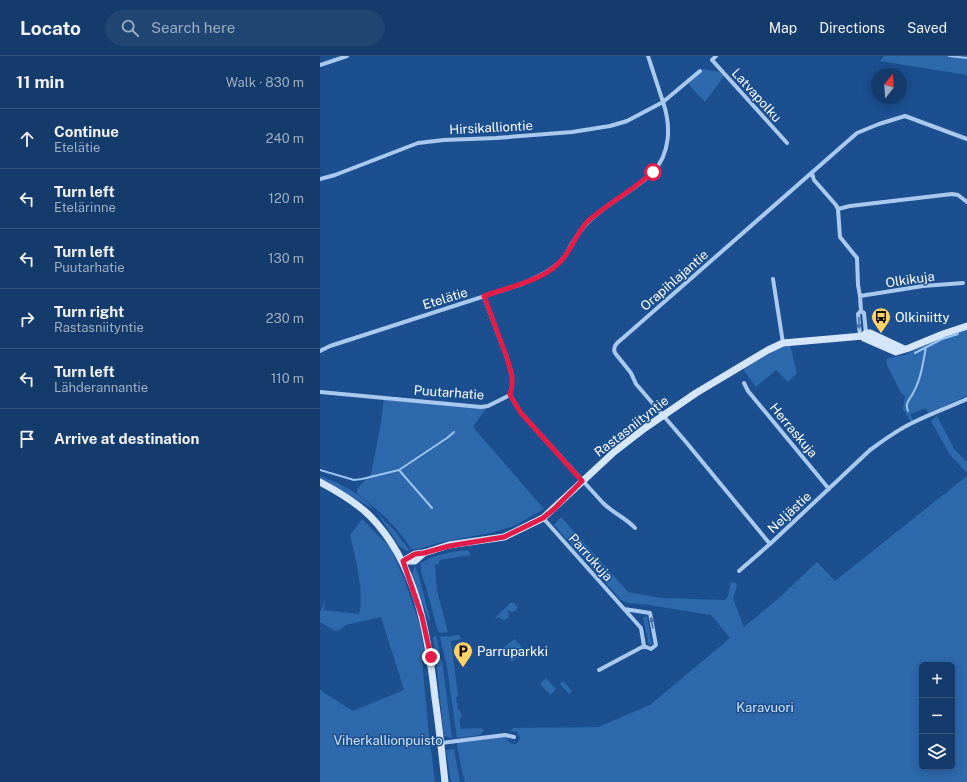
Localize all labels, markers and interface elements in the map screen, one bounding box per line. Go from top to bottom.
search box [105,10,385,46]
text: Locato [20,17,81,39]
icon: search [119,17,141,39]
text: Search here [151,19,235,36]
text: Map [769,20,797,36]
text: Directions [819,20,885,36]
text: Saved [907,20,947,36]
street label: Latvapolku [729,66,784,125]
north arrow [871,68,907,104]
text: 11 min [16,72,64,92]
text: Walk · 830 m [226,75,304,90]
street label: Hirsikalliontie [449,118,533,137]
text: Continue [54,123,119,140]
icon: ahead [16,128,38,150]
text: 240 m [266,131,304,146]
text: Etelätie [54,140,100,155]
route start [644,163,662,181]
text: Turn left [54,183,115,200]
icon: left [16,188,38,210]
text: 120 m [269,191,304,206]
text: Etelärinne [54,200,116,215]
text: Turn left [54,243,115,260]
street label: Orapihlajantie [637,247,711,314]
icon: left [16,248,38,270]
text: 130 m [268,251,304,266]
text: Puutarhatie [54,260,125,275]
street label: Olkikuja [885,269,935,290]
street label: Etelätie [421,285,470,312]
text: Turn right [54,303,124,320]
bus stop icon: Olkiniitty [870,306,892,334]
icon: right [16,308,38,330]
place label: Olkiniitty [895,310,949,325]
text: 230 m [266,311,304,326]
one-way arrow [856,317,862,330]
text: Rastasniityntie [54,320,144,335]
text: Turn left [54,363,115,380]
icon: left [16,368,38,390]
text: 110 m [271,371,304,386]
text: Lähderannantie [54,380,148,395]
street label: Puutarhatie [413,383,485,402]
street label: Rastasniityntie [591,393,671,460]
street label: Herraskuja [767,400,821,460]
icon: arrive [16,428,38,450]
text: Arrive at destination [54,430,199,447]
street label: Neljästie [765,489,814,536]
street label: Parrukuja [566,531,616,584]
one-way arrow [649,617,655,629]
parking icon: Parruparkki [452,640,474,668]
place label: Parruparkki [477,644,548,659]
route end [422,648,440,666]
map controls [919,662,955,770]
button: + [919,662,955,698]
button: − [919,698,955,734]
park label: Karavuori [736,700,794,715]
park label: Viherkallionpuisto [333,733,443,748]
button: layers [919,734,955,770]

